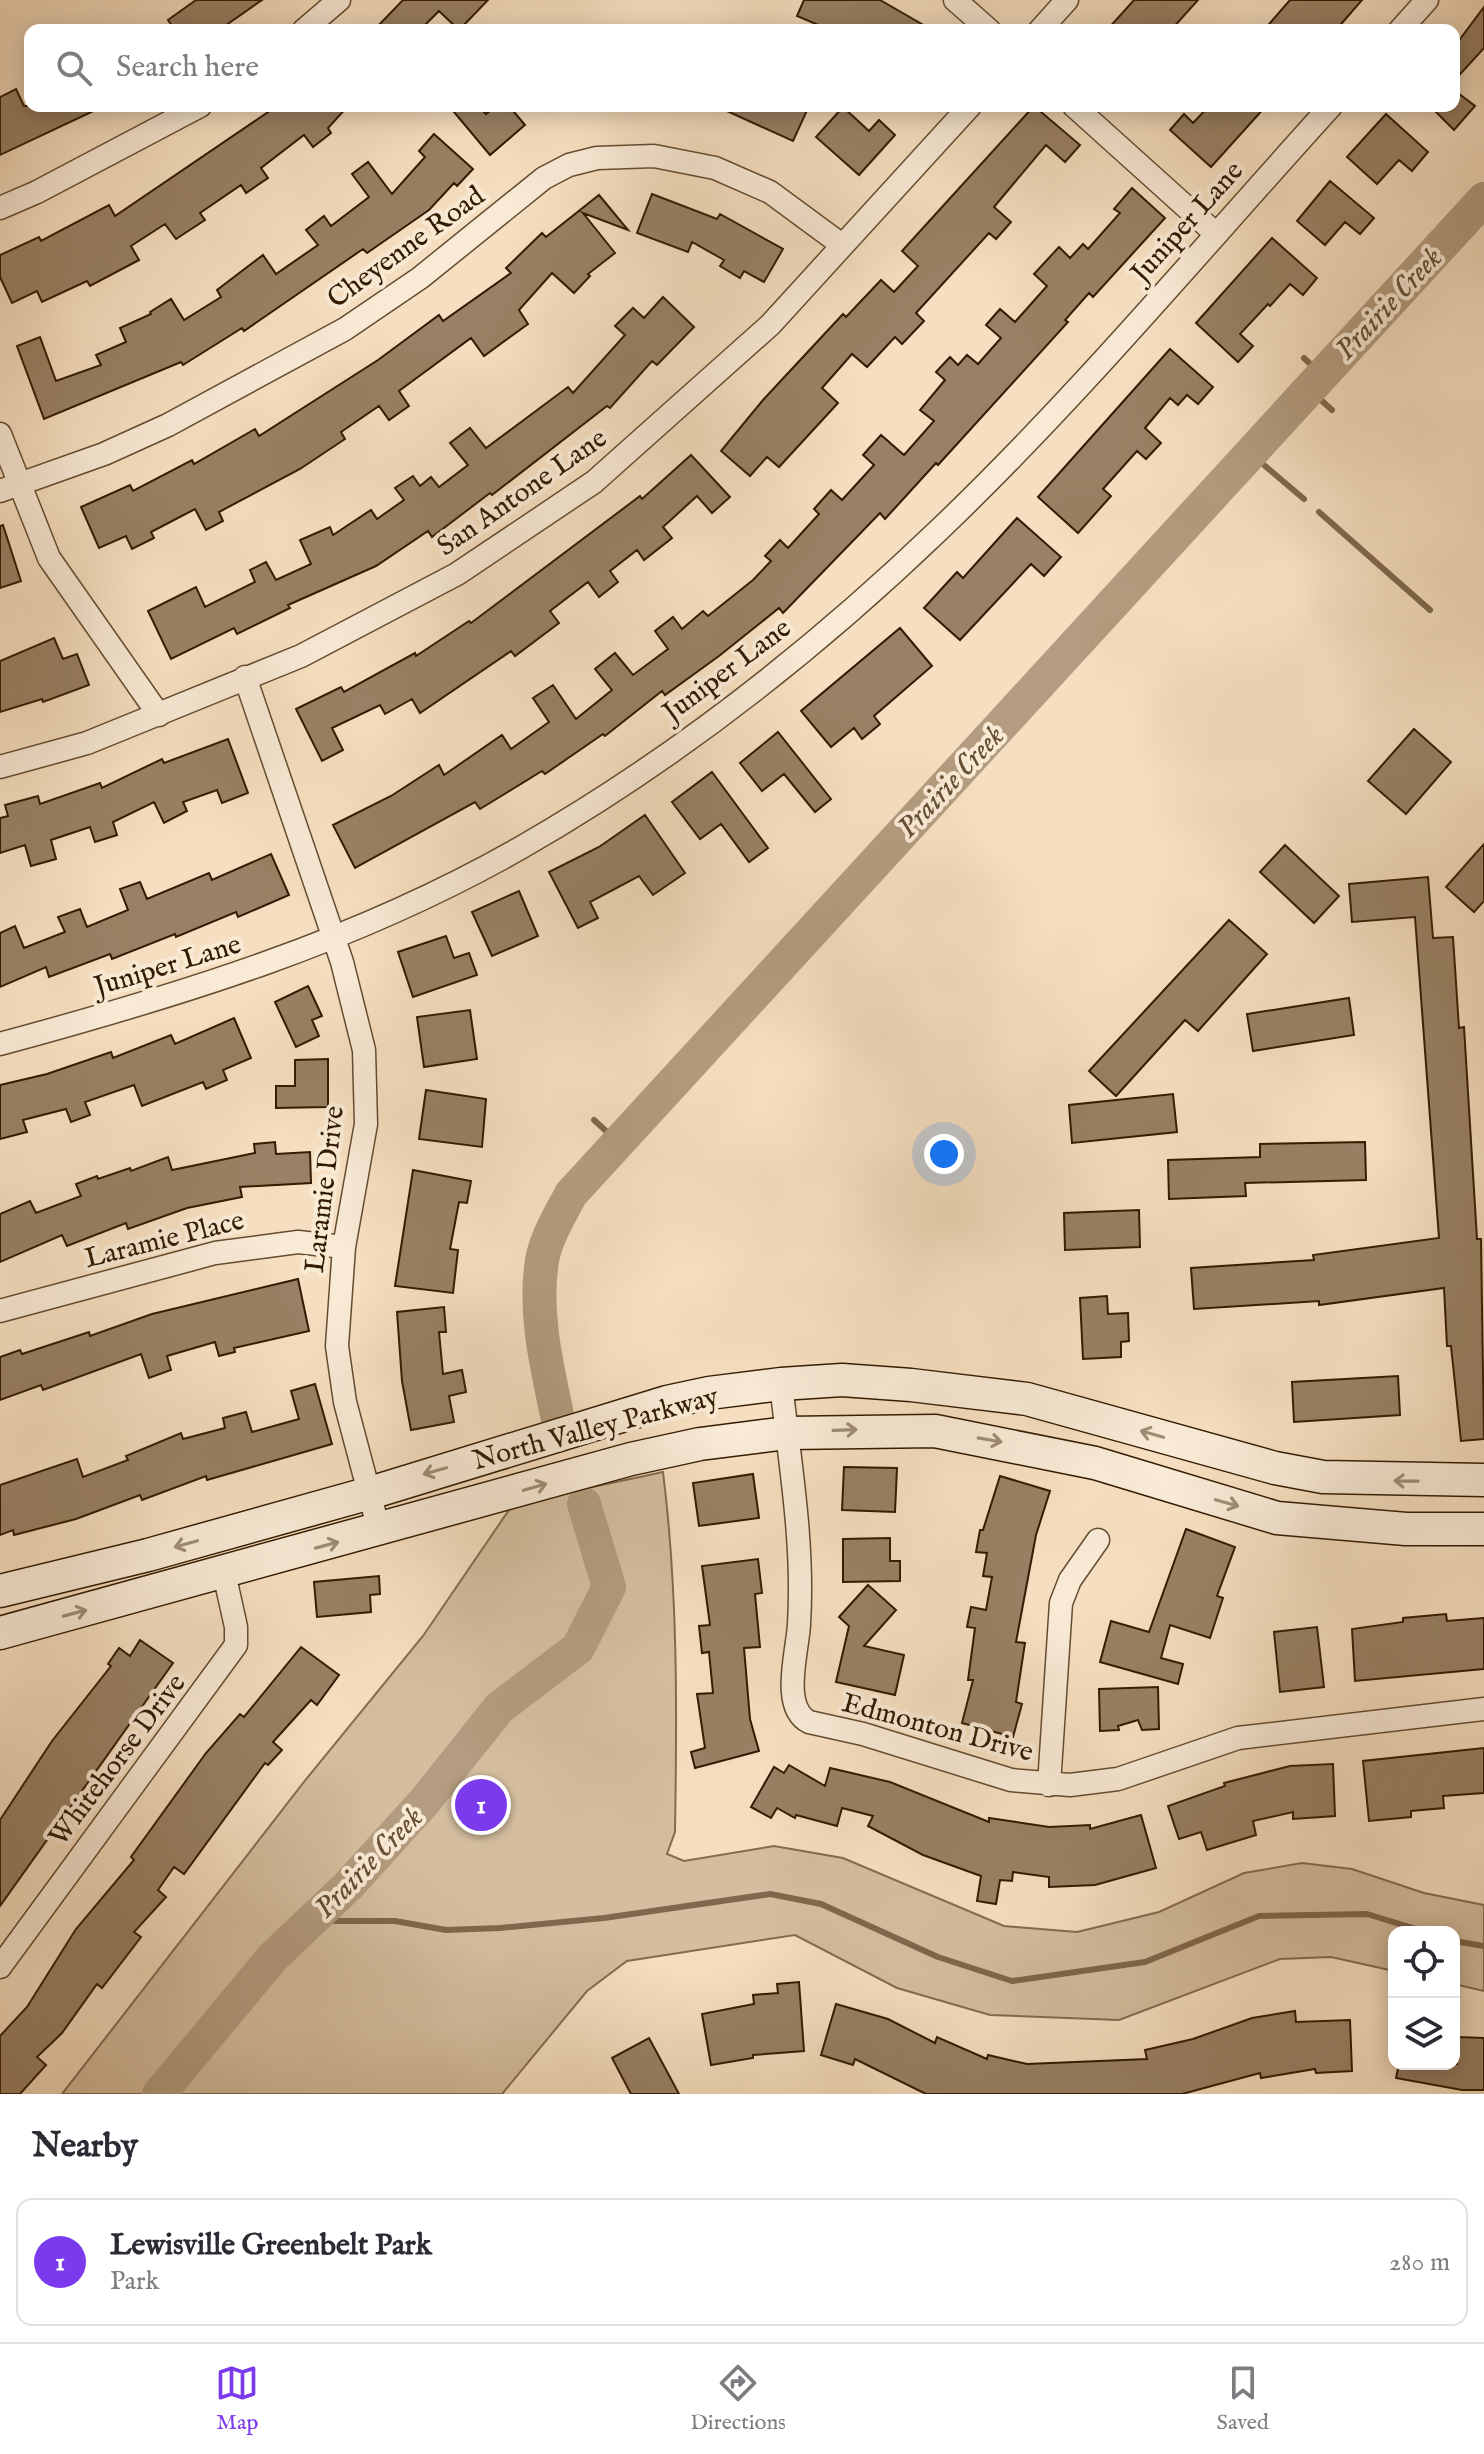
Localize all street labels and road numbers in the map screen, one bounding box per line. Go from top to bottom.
street label: Juniper Lane [1122,154,1252,293]
street label: Cheyenne Road [321,179,492,317]
street label: San Antone Lane [431,421,614,565]
street label: Juniper Lane [654,611,799,732]
street label: Juniper Lane [87,927,246,1006]
street label: Laramie Drive [298,1104,353,1275]
street label: Laramie Place [81,1204,248,1277]
street label: North Valley Parkway [469,1380,723,1479]
street label: Whitehorse Drive [42,1667,194,1854]
street label: Edmonton Drive [838,1686,1037,1771]

